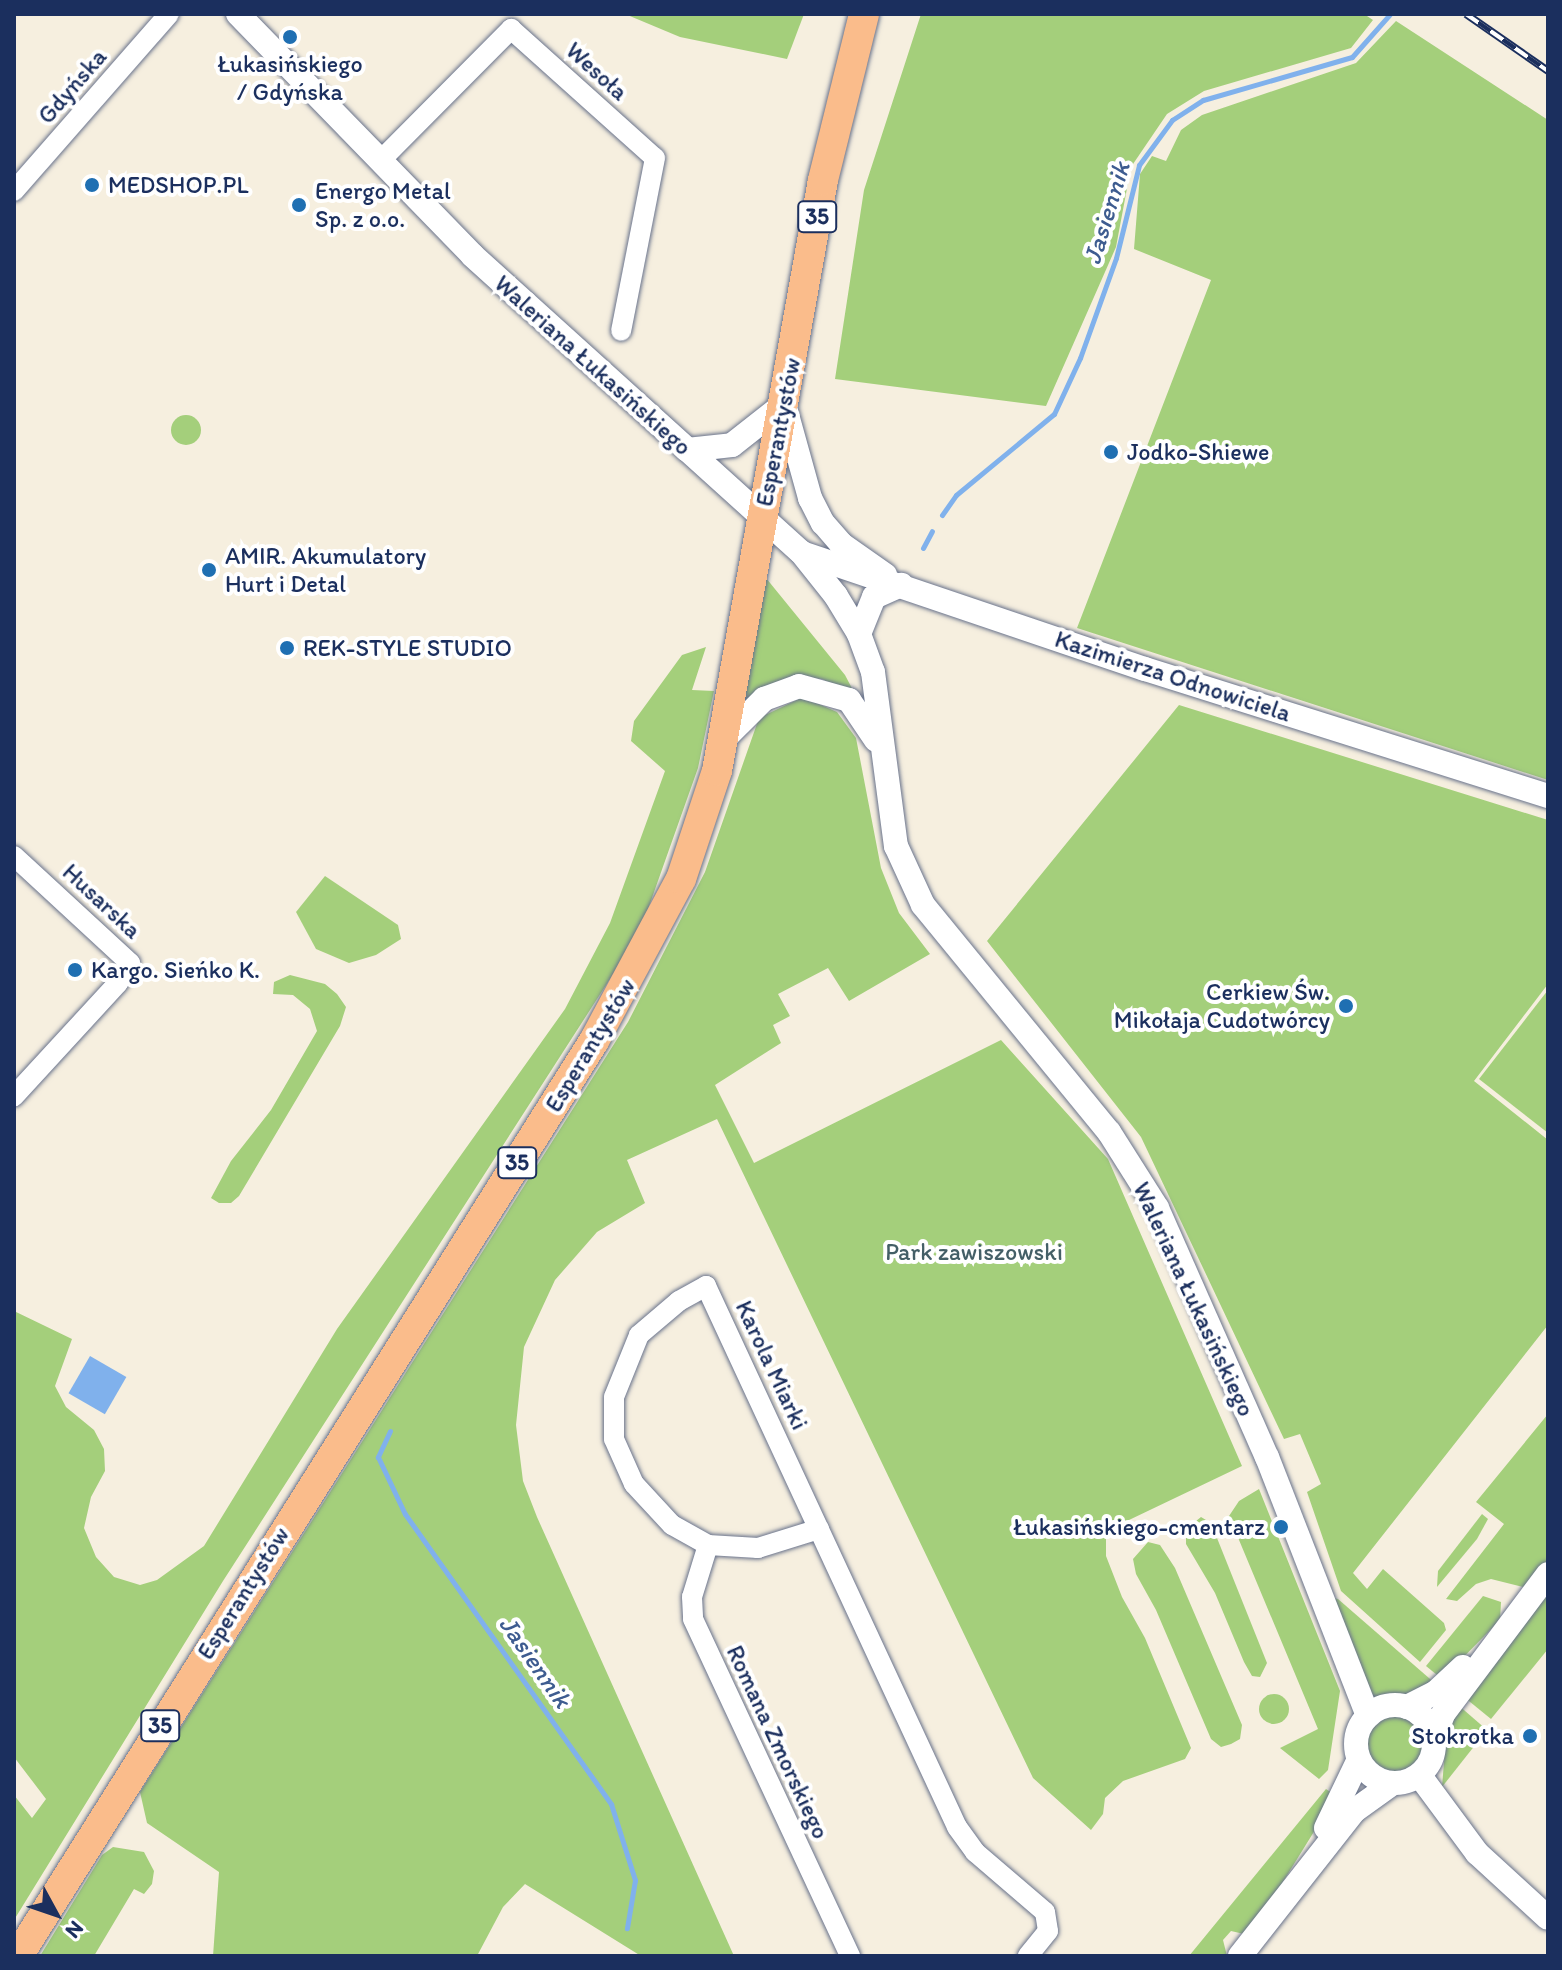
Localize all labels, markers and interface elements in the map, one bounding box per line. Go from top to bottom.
marker: Łukasińskiego / Gdyńska [281,28,299,46]
street label: Wesoła [560,36,634,106]
street label: Gdyńska [31,42,113,130]
place label: Łukasińskiego / Gdyńska [217,50,363,106]
water label: Jasiennik [1077,158,1137,268]
place label: MEDSHOP.PL [108,171,248,199]
marker: MEDSHOP.PL [83,176,101,194]
place label: Energo Metal Sp. z o.o. [315,177,450,233]
marker: Energo Metal Sp. z o.o. [290,196,308,214]
road number: 35 [797,199,837,235]
street label: Waleriana Łukasińskiego [489,269,697,461]
street label: Esperantystów [749,355,807,509]
place label: Jodko-Shiewe [1127,438,1269,466]
marker: Jodko-Shiewe [1102,443,1120,461]
place label: AMIR. Akumulatory Hurt i Detal [225,542,426,598]
marker: AMIR. Akumulatory Hurt i Detal [200,561,218,579]
street label: Kazimierza Odnowiciela [1052,624,1294,728]
place label: REK-STYLE STUDIO [303,634,509,662]
marker: REK-STYLE STUDIO [278,639,296,657]
street label: Husarska [57,857,147,945]
place label: Kargo. Sieńko K. [91,956,260,984]
marker: Kargo. Sieńko K. [66,961,84,979]
street label: Esperantystów [539,973,641,1117]
place label: Cerkiew Św. Mikołaja Cudotwórcy [1114,978,1330,1034]
marker: Cerkiew Św. Mikołaja Cudotwórcy [1337,997,1355,1015]
road number: 35 [497,1145,537,1181]
street label: Waleriana Łukasińskiego [1127,1178,1261,1420]
park label: Park zawiszowski [885,1238,1063,1266]
street label: Karola Miarki [730,1296,814,1434]
place label: Łukasińskiego-cmentarz [1013,1513,1265,1541]
marker: Łukasińskiego-cmentarz [1272,1518,1290,1536]
street label: Esperantystów [191,1521,295,1665]
water label: Jasiennik [492,1610,578,1714]
street label: Romana Zmorskiego [721,1641,835,1843]
road number: 35 [140,1708,180,1744]
place label: Stokrotka [1412,1722,1514,1750]
marker: Stokrotka [1521,1727,1539,1745]
north arrow [16,1874,96,1954]
text: N [60,1915,90,1944]

